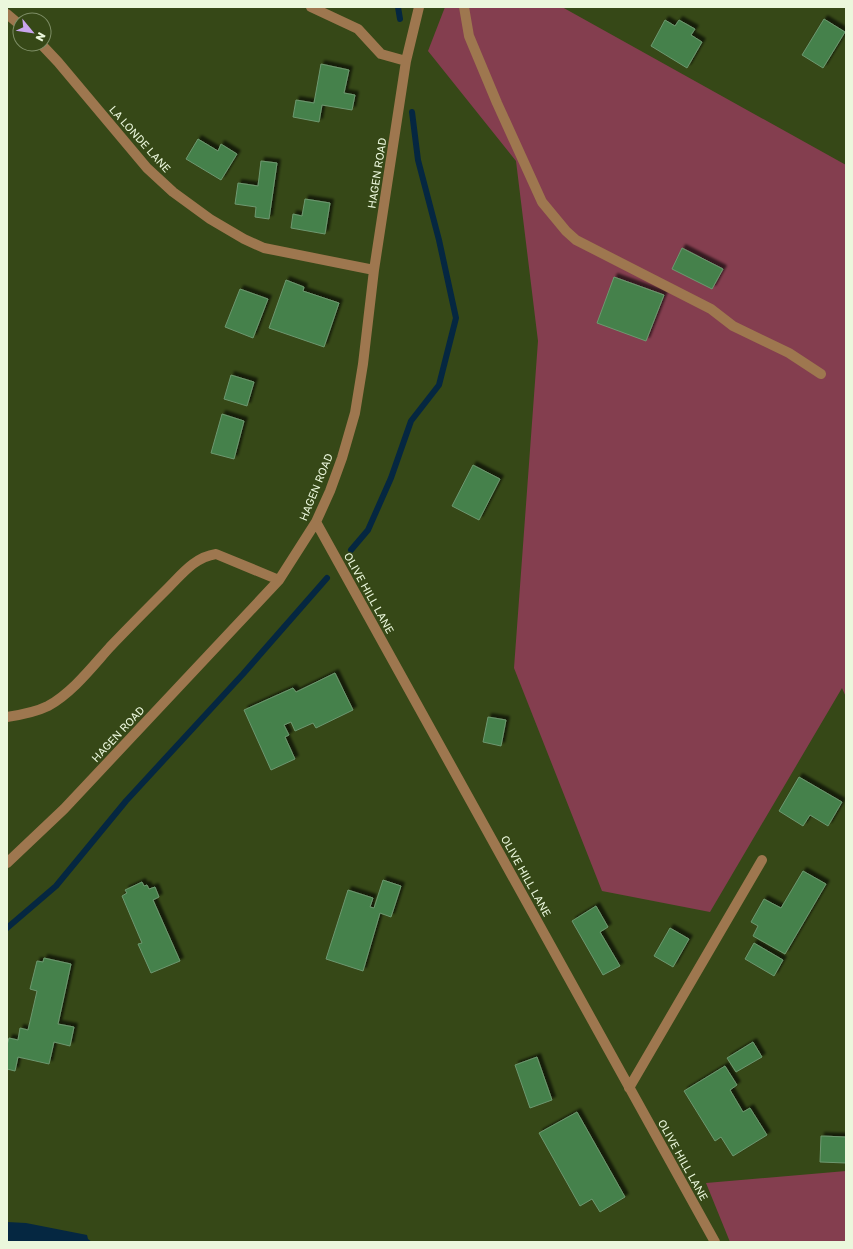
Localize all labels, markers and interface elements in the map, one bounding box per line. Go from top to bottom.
north arrow [12,12,52,52]
text: N [33,30,49,44]
street label: LA LONDE LANE [107,103,174,175]
street label: HAGEN ROAD [364,136,389,209]
street label: HAGEN ROAD [296,451,335,522]
street label: OLIVE HILL LANE [342,550,397,636]
street label: HAGEN ROAD [88,703,147,764]
street label: OLIVE HILL LANE [499,833,554,919]
street label: OLIVE HILL LANE [656,1117,711,1203]

